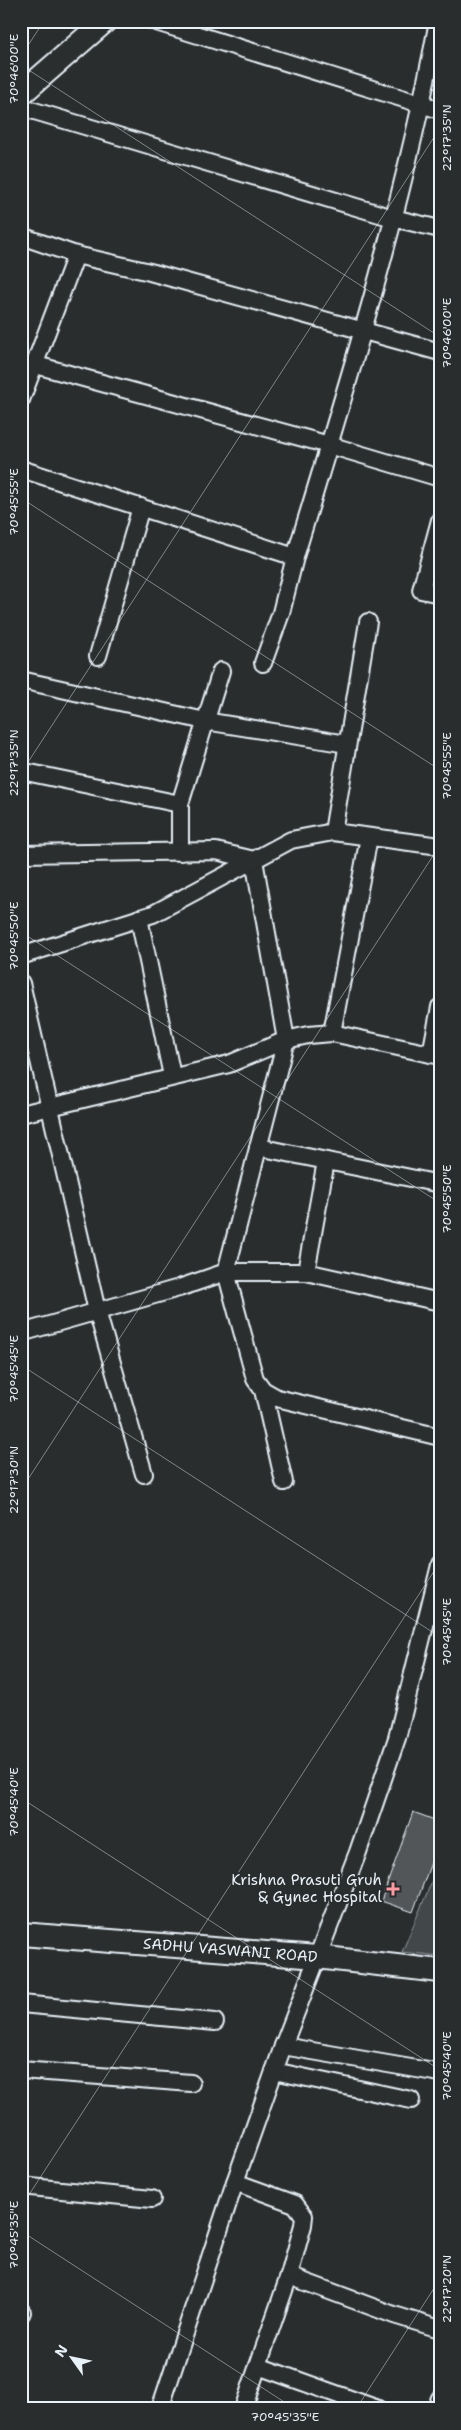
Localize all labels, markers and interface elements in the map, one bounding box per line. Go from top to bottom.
text: 70°46'00"E [6,34,22,104]
text: 22°17'35"N [439,104,455,172]
text: 70°46'00"E [439,298,455,368]
text: 70°45'55"E [6,468,22,536]
text: 22°17'35"N [6,729,22,797]
text: 70°45'55"E [439,732,455,800]
text: 70°45'50"E [6,901,22,971]
text: 70°45'50"E [439,1164,455,1234]
text: 70°45'45"E [6,1335,22,1403]
text: 22°17'30"N [6,1446,22,1514]
text: 70°45'45"E [439,1598,455,1666]
text: 70°45'40"E [6,1767,22,1837]
place label: Krishna Prasuti Gruh & Gynec Hospital [231,1870,382,1907]
marker: Krishna Prasuti Gruh & Gynec Hospital [386,1882,400,1896]
street label: SADHU VASWANI ROAD [142,1934,318,1967]
text: 70°45'40"E [439,2031,455,2101]
text: 70°45'35"E [6,2201,22,2269]
text: 22°17'20"N [439,2255,455,2323]
north arrow [48,2332,98,2382]
text: N [51,2341,72,2360]
text: 70°45'35"E [251,2409,319,2425]

